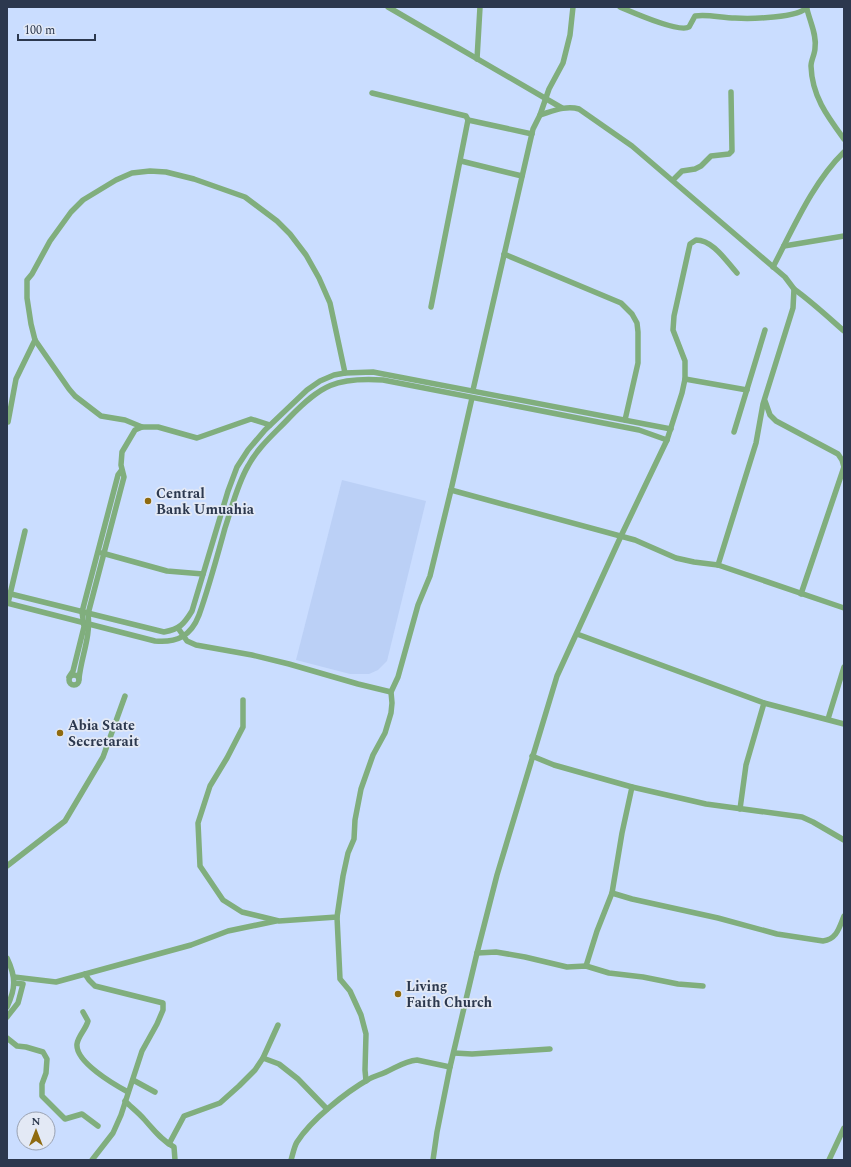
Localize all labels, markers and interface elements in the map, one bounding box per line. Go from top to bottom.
scale bar [18,16,95,42]
text: 100 m [24,21,55,40]
place label: Central Bank Umuahia [156,483,255,520]
marker: Central Bank Umuahia [143,496,153,506]
place label: Abia State Secretarait [68,715,139,752]
marker: Abia State Secretarait [55,728,65,738]
place label: Living Faith Church [406,976,493,1013]
marker: Living Faith Church [393,989,403,999]
north arrow [16,1111,56,1151]
text: N [32,1113,41,1130]

